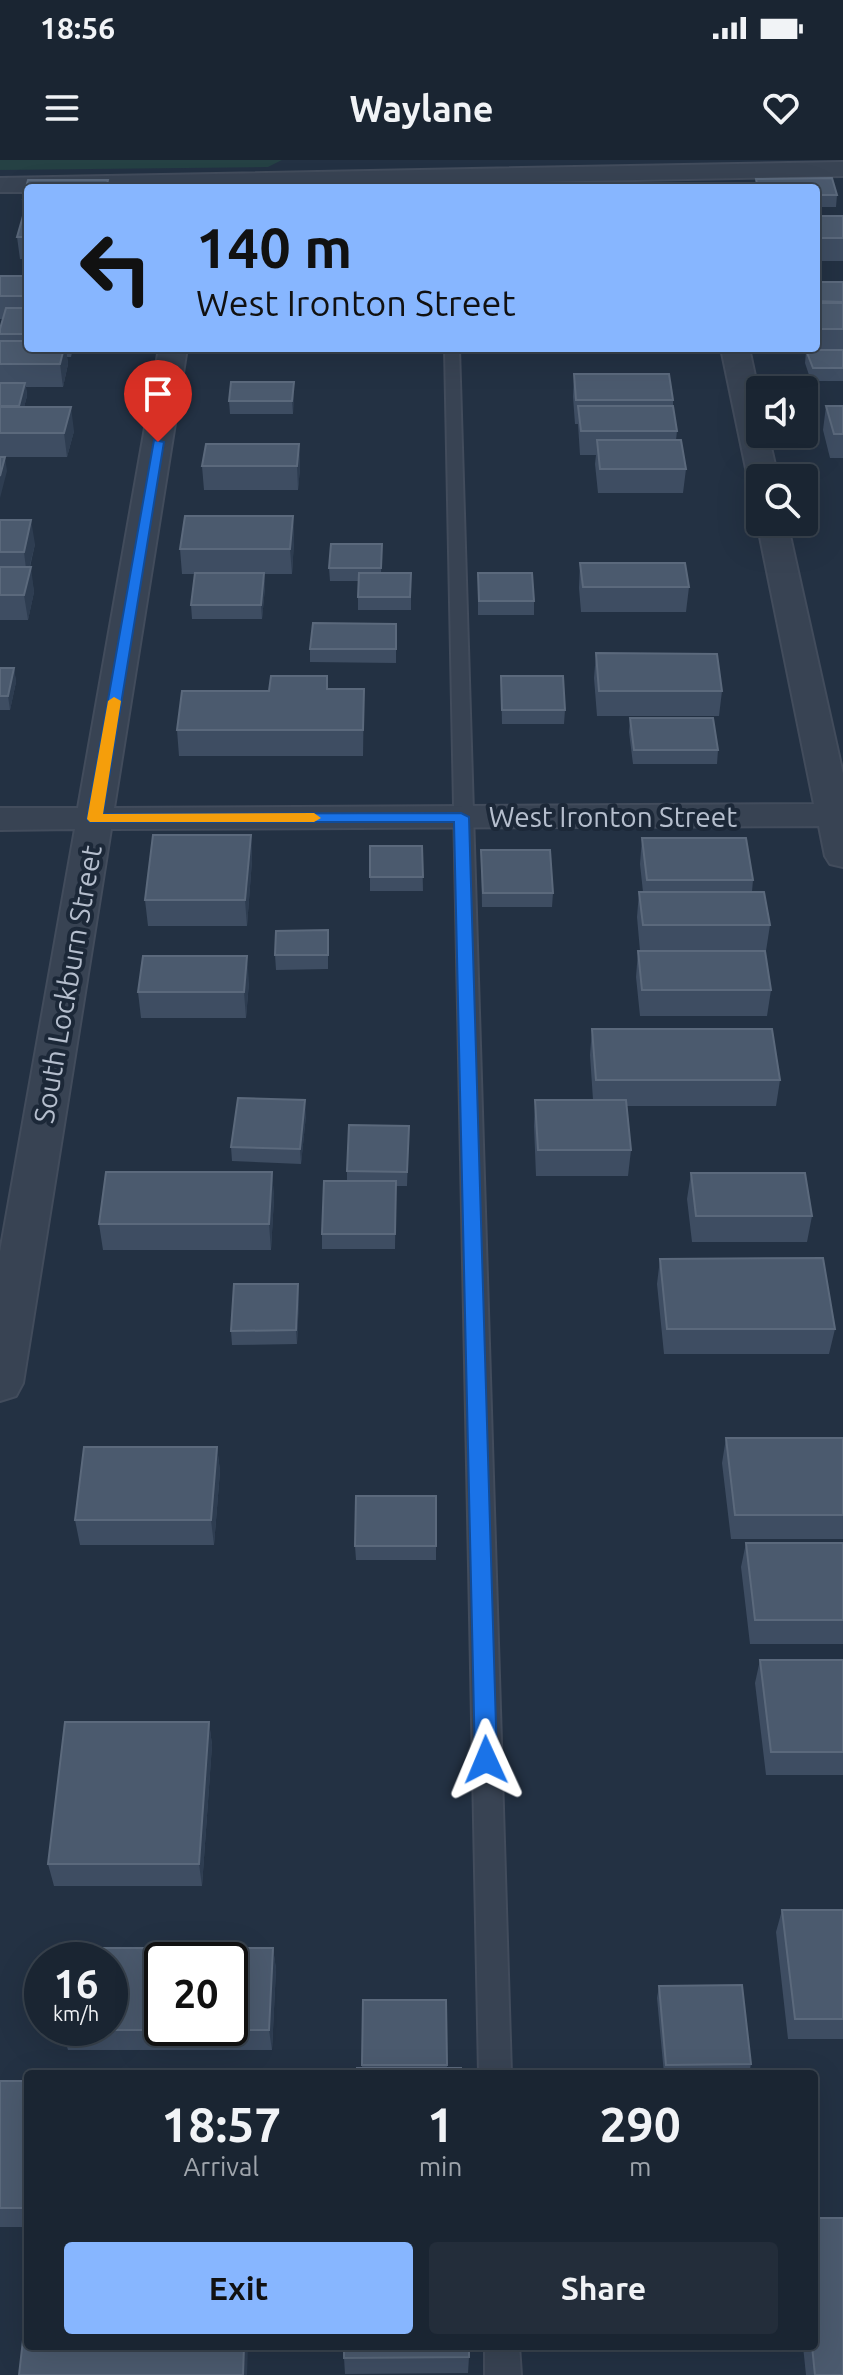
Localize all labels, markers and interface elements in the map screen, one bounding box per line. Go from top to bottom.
text: 18:56 [40,11,115,45]
icon: menu [40,86,84,130]
icon: heart [759,86,803,130]
text: Waylane [350,88,493,129]
icon: left [64,216,168,320]
text: 140 m [196,216,352,279]
text: West Ironton Street [196,282,516,323]
pin [124,360,192,442]
icon: arrive [136,372,180,416]
map controls [746,376,818,536]
button: sound [746,376,818,448]
button: search [746,464,818,536]
street label: West Ironton Street [489,801,737,832]
street label: South Lockburn Street [27,843,107,1125]
position arrow [444,1718,528,1802]
speed limit sign: 20 [144,1942,248,2046]
text: 16 [53,1961,99,2006]
text: km/h [53,2002,99,2025]
text: 18:57 [161,2097,281,2151]
text: 1 [427,2097,454,2151]
text: 290 [600,2097,681,2151]
text: Arrival [183,2152,259,2181]
text: min [419,2152,462,2181]
text: m [629,2152,651,2181]
button: Exit [64,2242,413,2334]
button: Share [429,2242,778,2334]

